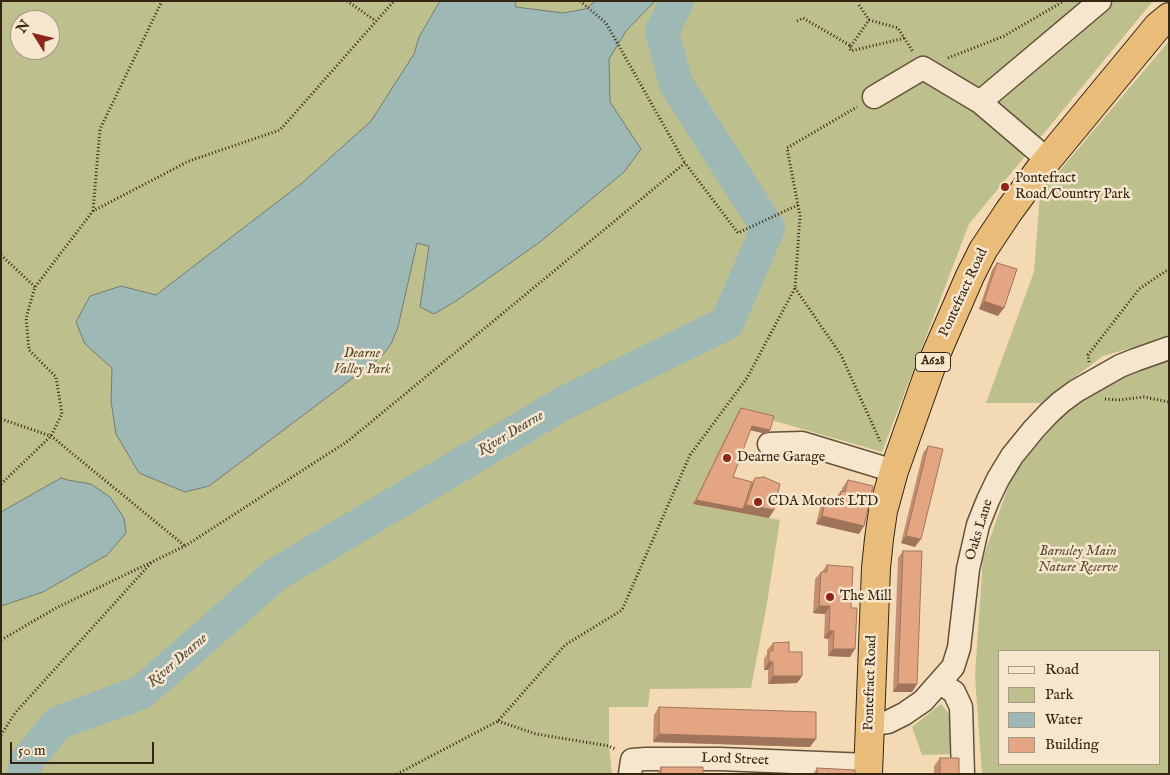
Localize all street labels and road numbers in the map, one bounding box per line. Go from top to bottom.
street label: Pontefract Road [936,246,992,340]
road number: A628 [916,352,950,372]
street label: Oaks Lane [963,497,997,563]
street label: Pontefract Road [861,635,881,731]
street label: Lord Street [701,750,769,770]

